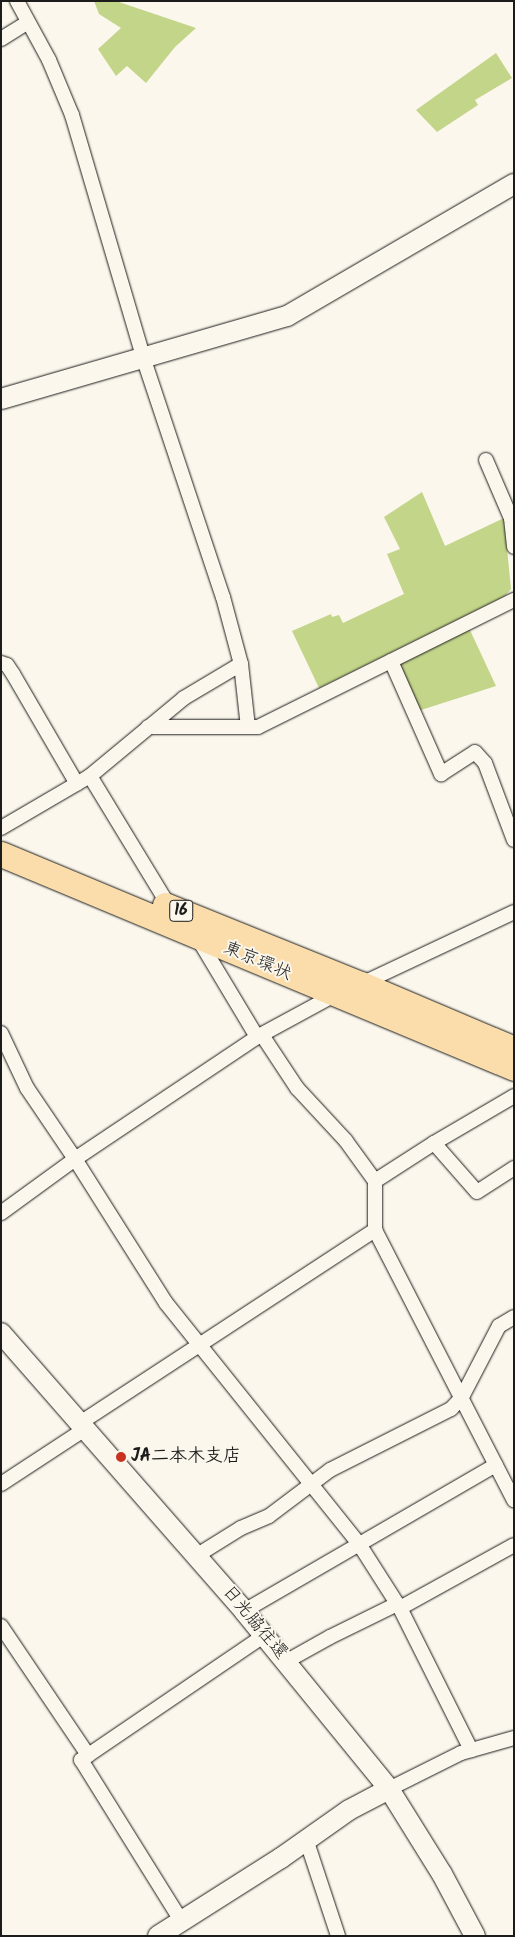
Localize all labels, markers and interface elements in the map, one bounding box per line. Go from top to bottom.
road number: 16 [168,898,194,924]
street label: 東京環状 [220,938,294,986]
place label: JA二本木支店 [131,1446,241,1468]
marker: JA二本木支店 [115,1451,127,1463]
street label: 日光脇往還 [217,1582,291,1664]

